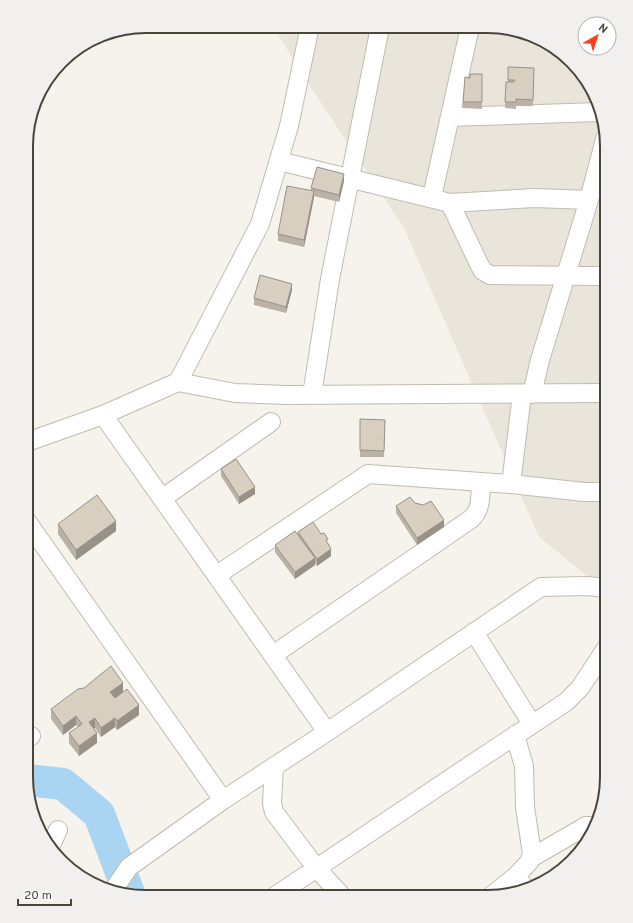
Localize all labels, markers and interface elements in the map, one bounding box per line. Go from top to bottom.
north arrow [577,16,617,56]
text: N [595,21,610,37]
scale bar [18,881,71,907]
text: 20 m [24,888,52,904]

